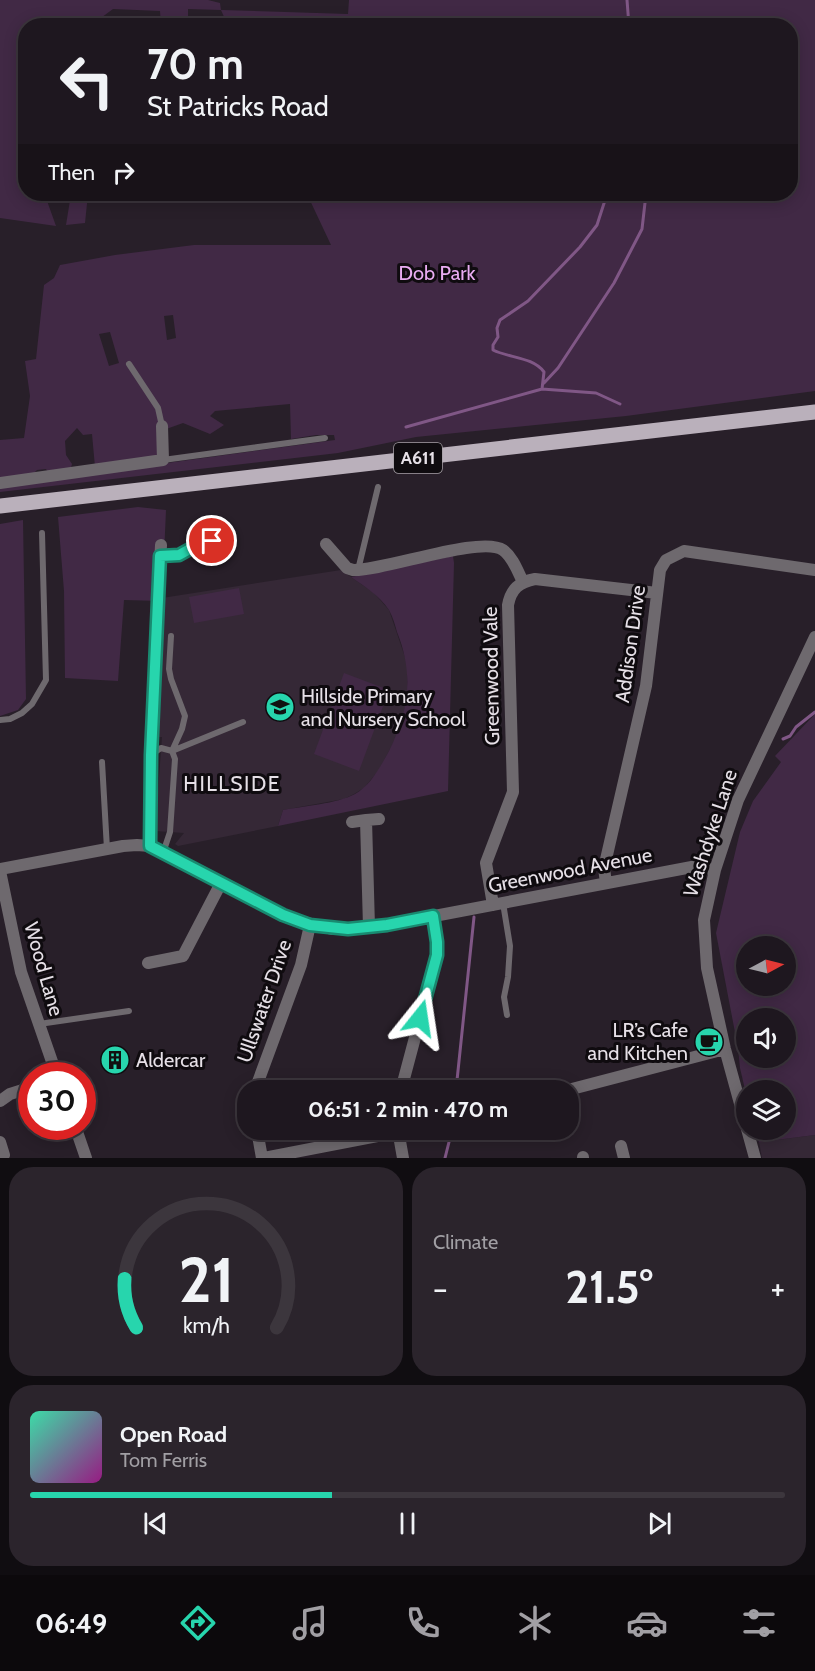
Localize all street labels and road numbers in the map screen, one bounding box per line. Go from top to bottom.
road number: A611 [394,443,442,473]
street label: Addison Drive [610,584,650,704]
street label: Greenwood Vale [478,606,504,746]
street label: Washdyke Lane [678,766,742,900]
street label: Greenwood Avenue [486,842,654,898]
street label: Wood Lane [19,919,69,1019]
street label: Ullswater Drive [232,936,296,1066]

